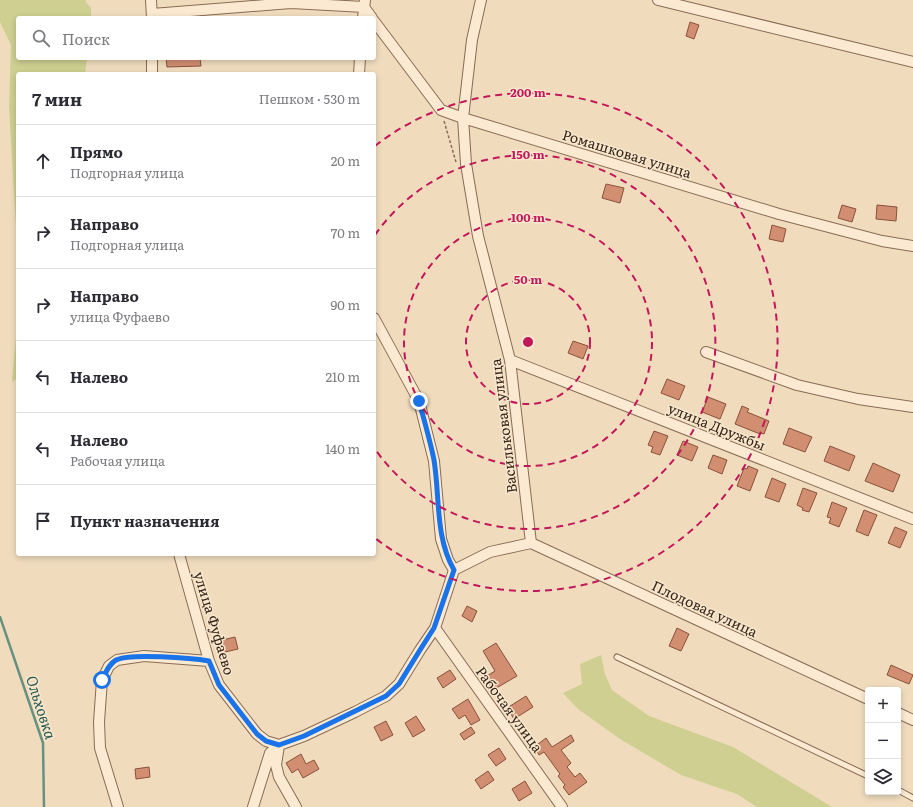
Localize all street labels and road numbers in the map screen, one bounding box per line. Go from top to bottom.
street label: Ромашковая улица [560,124,694,182]
street label: Васильковая улица [485,357,521,495]
street label: улица Дружбы [665,397,769,455]
street label: улица Фуфаево [190,569,240,677]
street label: Плодовая улица [649,575,762,641]
street label: Рабочая улица [472,662,548,757]

